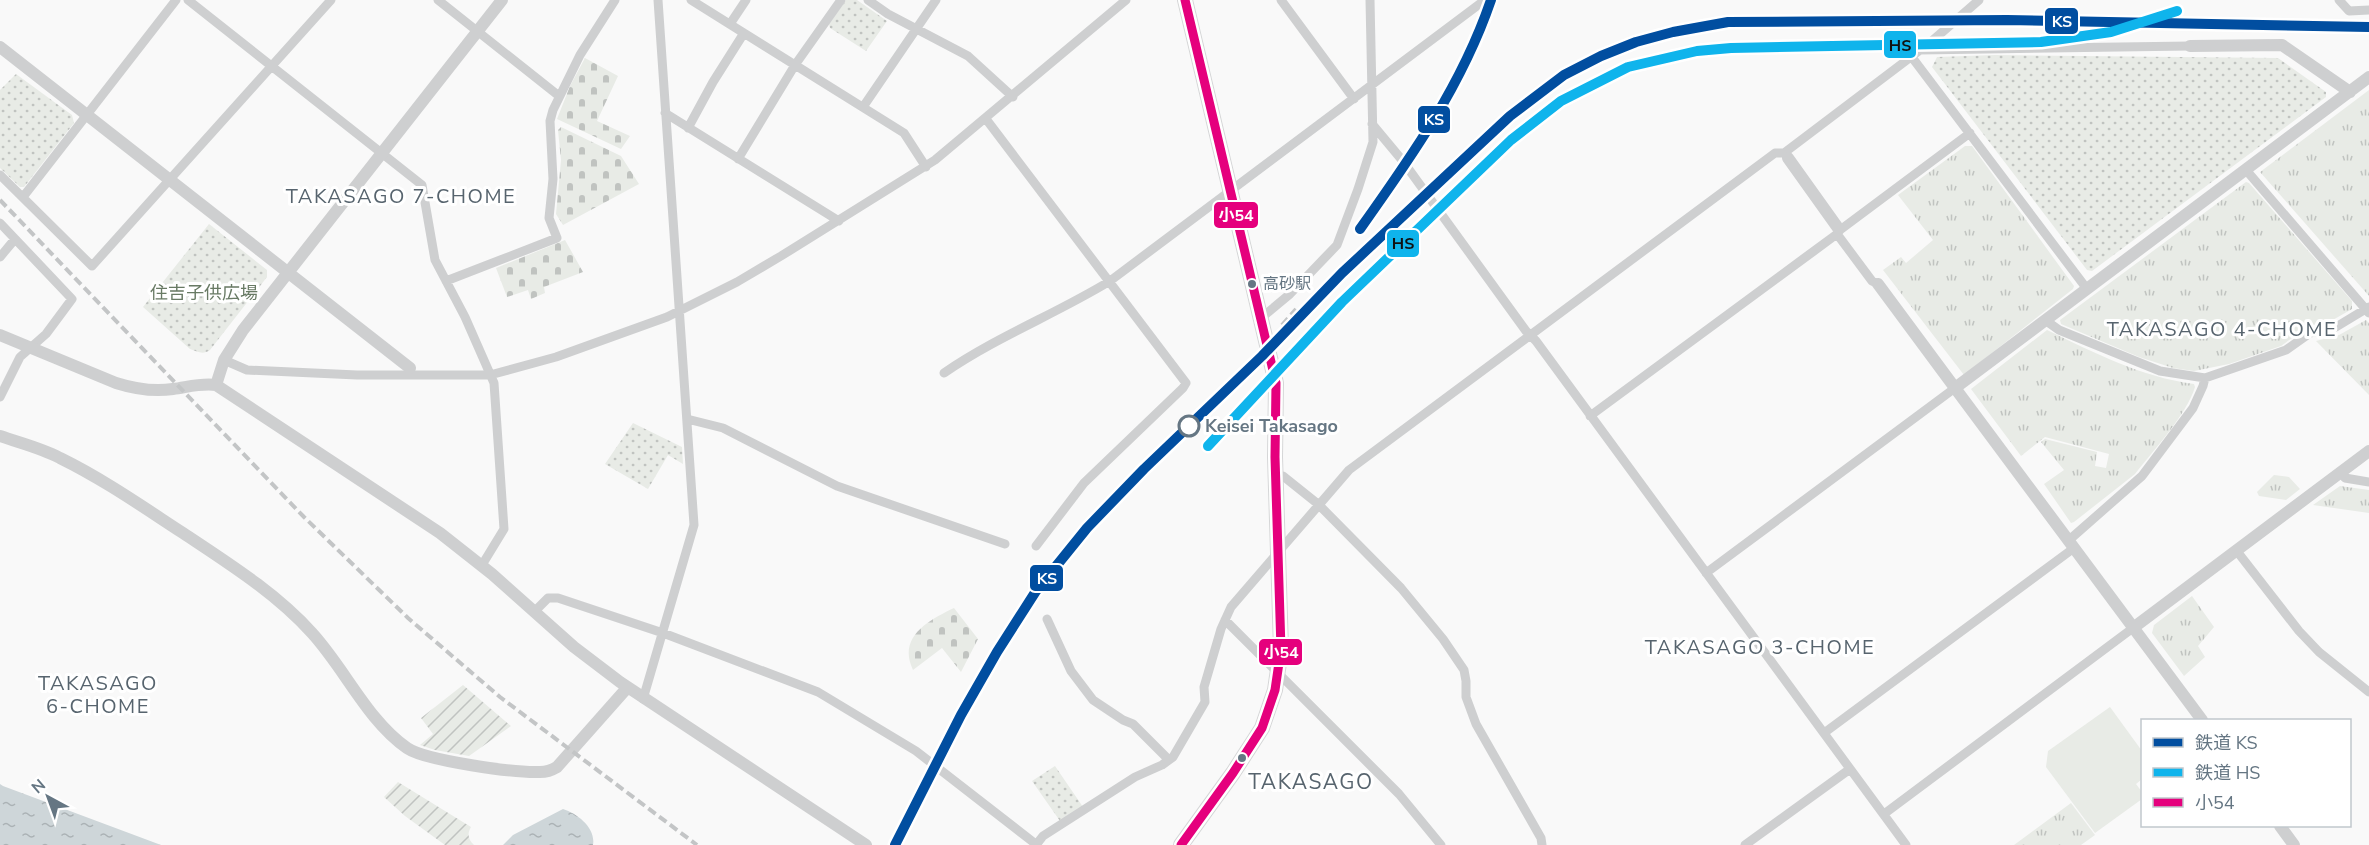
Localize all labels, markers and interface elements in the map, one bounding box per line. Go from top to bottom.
line badge: KS [2044,7,2079,35]
text: KS [2052,11,2072,33]
line badge: HS [1883,30,1917,59]
text: HS [1889,35,1911,57]
line badge: KS [1417,105,1451,134]
text: KS [1424,109,1444,131]
district label: TAKASAGO 7-CHOME [286,183,516,210]
line badge: 小54 [1213,201,1259,229]
text: 小54 [1218,205,1254,227]
line badge: HS [1386,229,1420,258]
text: HS [1392,233,1414,255]
place label: 高砂駅 [1263,273,1311,295]
marker: 高砂駅 [1246,278,1258,290]
park label: 住吉子供広場 [150,281,258,305]
district label: TAKASAGO 4-CHOME [2107,316,2337,343]
place label: Keisei Takasago [1205,414,1338,438]
marker: Keisei Takasago [1178,415,1200,437]
line badge: KS [1029,564,1064,592]
text: KS [1037,568,1057,590]
district label: TAKASAGO 3-CHOME [1645,634,1875,661]
line badge: 小54 [1258,638,1303,666]
text: 小54 [1263,642,1299,664]
district label: TAKASAGO 6-CHOME [38,670,158,720]
legend [2141,719,2351,827]
text: 鉄道 KS [2195,731,2257,755]
unlabelled marker [1236,752,1248,764]
text: 鉄道 HS [2195,761,2260,785]
north arrow [18,767,78,827]
district label: TAKASAGO [1248,768,1374,796]
text: N [27,774,51,799]
text: 小54 [2195,791,2235,815]

